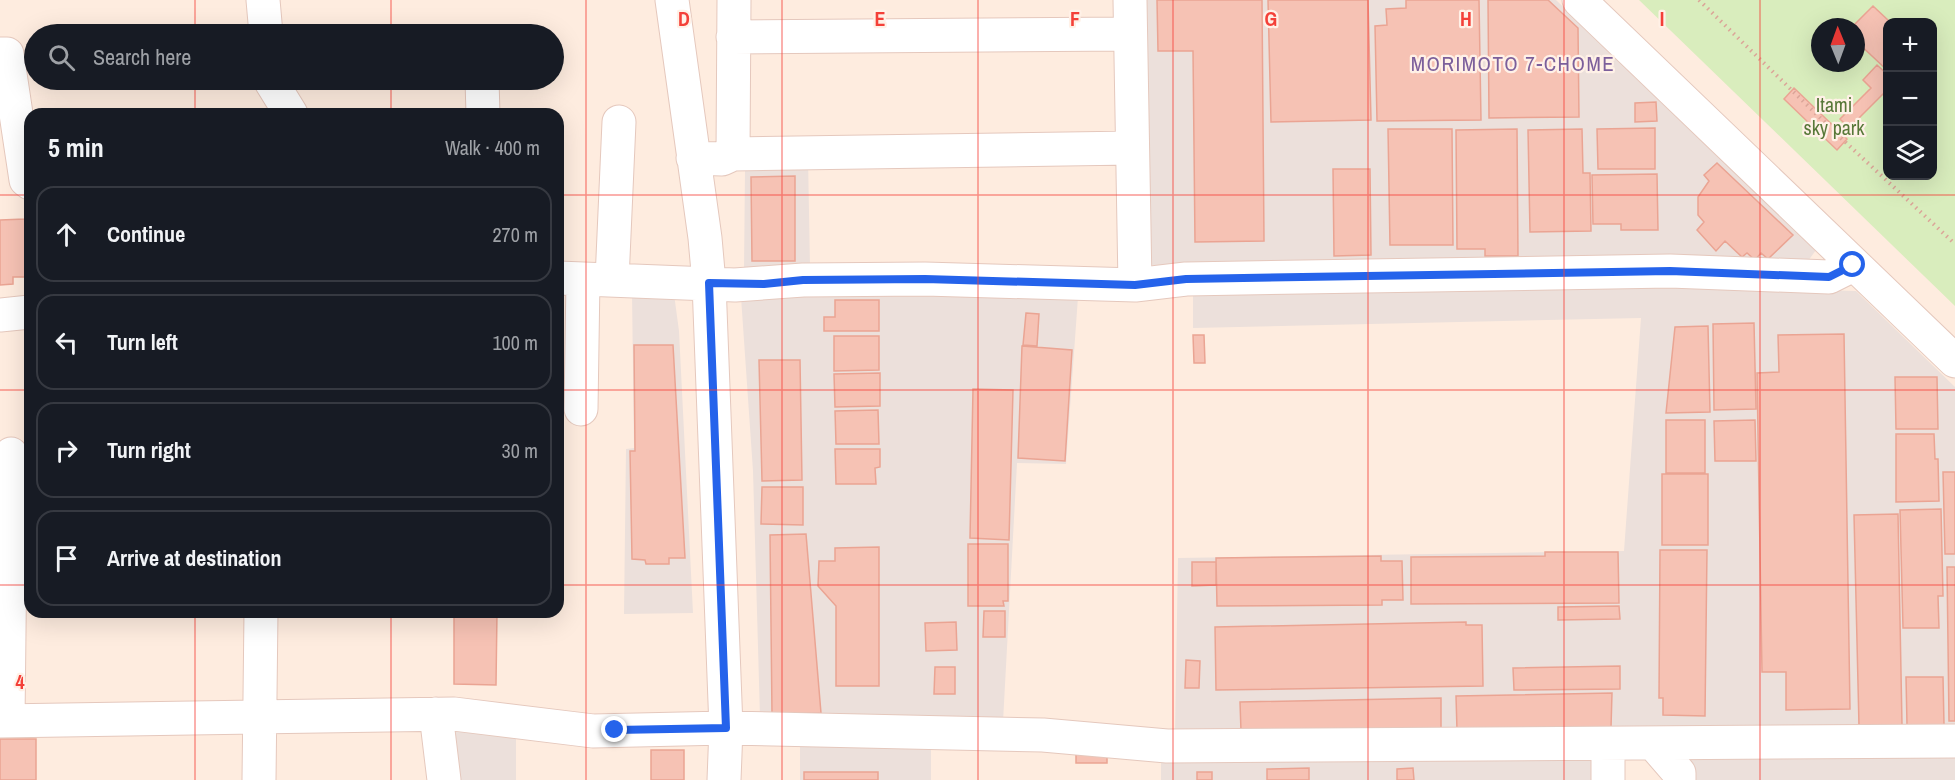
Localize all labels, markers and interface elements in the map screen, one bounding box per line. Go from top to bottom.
text: D [678,5,690,32]
text: E [875,5,886,32]
text: F [1070,5,1080,32]
text: G [1265,5,1277,32]
text: H [1460,5,1472,32]
text: I [1660,5,1664,32]
north arrow [1811,18,1865,72]
map controls [1883,18,1937,180]
button: + [1883,18,1937,72]
search box [24,24,564,90]
icon: search [45,41,78,74]
text: Search here [93,42,191,72]
district label: MORIMOTO 7-CHOME [1411,49,1615,78]
button: − [1883,72,1937,126]
park label: Itami sky park [1803,91,1865,141]
button: layers [1883,126,1937,180]
text: 5 min [48,130,104,165]
text: Walk · 400 m [445,134,540,161]
icon: ahead [50,218,83,251]
text: Continue [107,219,185,249]
text: 270 m [492,221,538,248]
route start [1839,251,1865,277]
icon: left [50,326,83,359]
text: Turn left [107,327,178,357]
text: 100 m [492,329,538,356]
icon: right [50,434,83,467]
text: Turn right [107,435,191,465]
text: 30 m [502,437,538,464]
icon: arrive [50,542,83,575]
text: Arrive at destination [107,543,281,573]
text: 4 [15,668,25,695]
route end [601,716,627,742]

